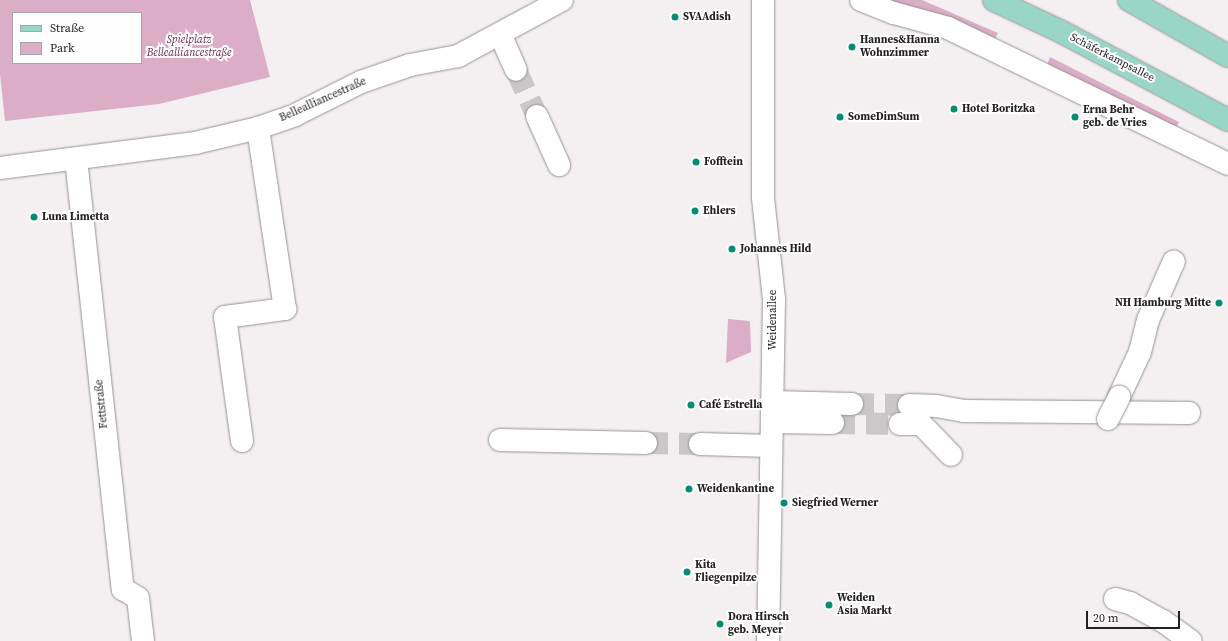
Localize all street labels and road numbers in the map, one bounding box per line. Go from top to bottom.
street label: Schäferkampsallee [1068,31,1156,85]
street label: Bellealliancestraße [278,75,368,125]
street label: Weidenallee [766,290,780,350]
street label: Fettstraße [93,379,111,429]

